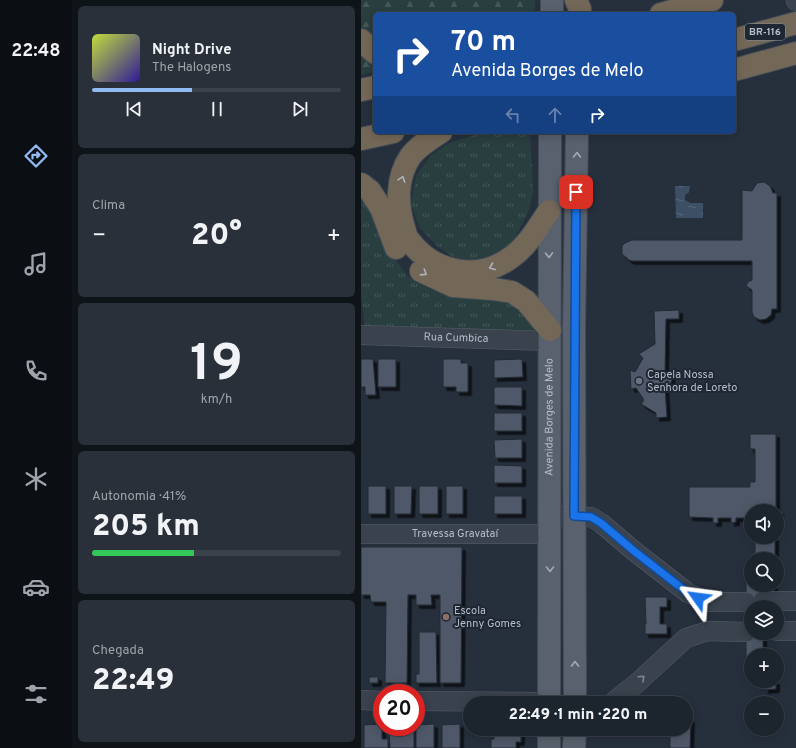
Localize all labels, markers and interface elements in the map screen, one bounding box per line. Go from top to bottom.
road number: BR-116 [745,24,785,40]
text: 70 m [451,25,516,61]
icon: right [385,28,437,80]
text: 22:48 [11,40,61,63]
text: Night Drive [152,41,232,60]
text: The Halogens [152,60,231,76]
text: Avenida Borges de Melo [451,60,644,83]
icon: previous [123,98,145,120]
icon: pause [206,98,228,120]
icon: next [289,98,311,120]
icon: left [502,104,524,126]
icon: ahead [544,104,566,126]
icon: right [586,104,608,126]
icon: directions [22,142,50,170]
one-way arrow [573,152,581,158]
one-way arrow [397,175,406,182]
pin [559,175,593,209]
icon: arrive [565,181,587,203]
text: Clima [92,198,125,214]
text: 20° [191,218,242,255]
text: − [92,223,106,250]
text: + [327,223,341,250]
icon: music [22,250,50,278]
one-way arrow [545,252,554,258]
one-way arrow [489,262,496,270]
one-way arrow [420,268,427,275]
street label: Rua Cumbica [423,330,489,346]
text: 19 [190,333,243,399]
icon: phone [22,357,50,385]
street label: Avenida Borges de Melo [542,358,557,476]
place label: Capela Nossa Senhora de Loreto [647,368,737,395]
marker: Capela Nossa Senhora de Loreto [634,376,644,386]
text: km/h [201,392,232,408]
icon: climate [22,465,50,493]
text: Autonomia · 41% [92,489,186,505]
map controls [744,504,784,736]
button: sound [744,504,784,544]
text: 205 km [92,509,200,546]
street label: Travessa Gravataí [412,527,499,541]
button: search [744,552,784,592]
one-way arrow [546,566,554,572]
icon: car [22,573,50,601]
position arrow [677,577,719,619]
button: layers [744,600,784,640]
place label: Escola Jenny Gomes [454,604,521,631]
marker: Escola Jenny Gomes [441,612,451,622]
text: Chegada [92,643,144,659]
button: + [744,648,784,688]
one-way arrow [571,661,579,667]
text: 22:49 [92,663,174,700]
one-way arrow [637,676,645,683]
icon: filters [22,680,50,708]
speed limit sign: 20 [373,684,425,736]
button: − [744,696,784,736]
text: 22:49 · 1 min · 220 m [509,706,647,725]

